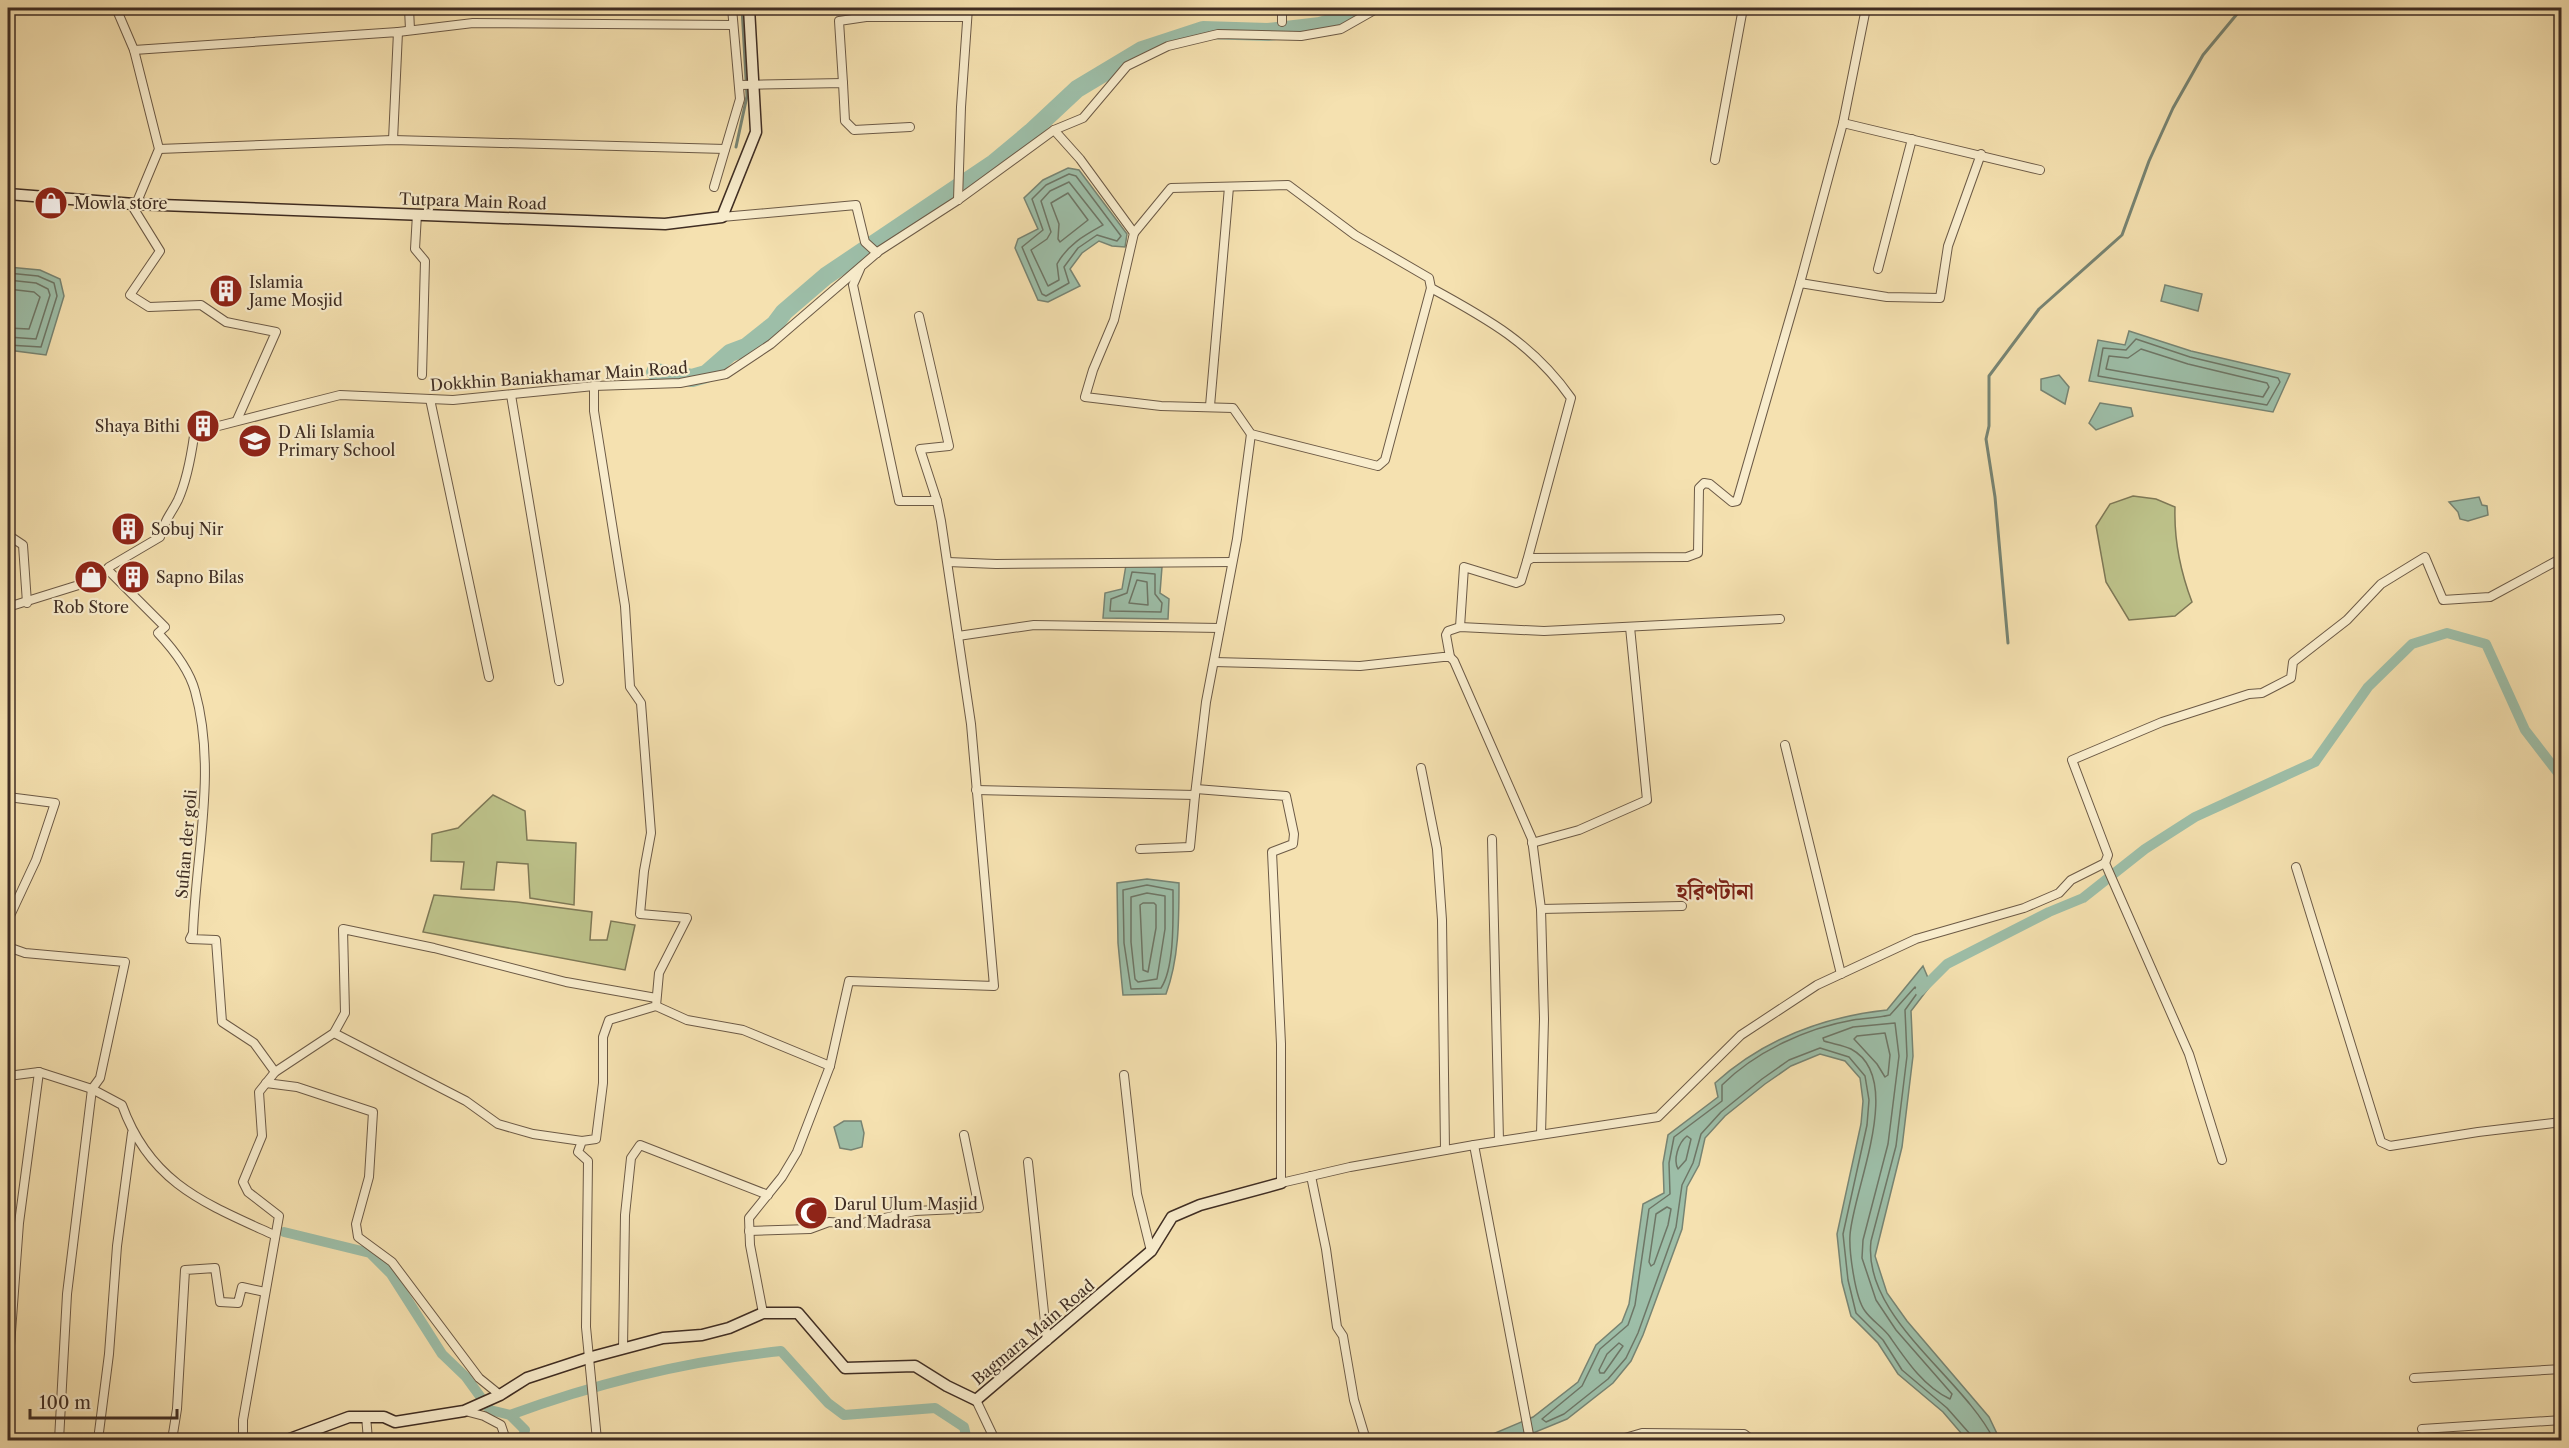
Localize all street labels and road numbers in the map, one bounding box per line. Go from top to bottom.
street label: Tutpara Main Road [399,188,547,214]
street label: Dokkhin Baniakhamar Main Road [429,357,689,395]
street label: Sufian der goli [171,788,201,899]
street label: Bagmara Main Road [968,1275,1099,1389]

